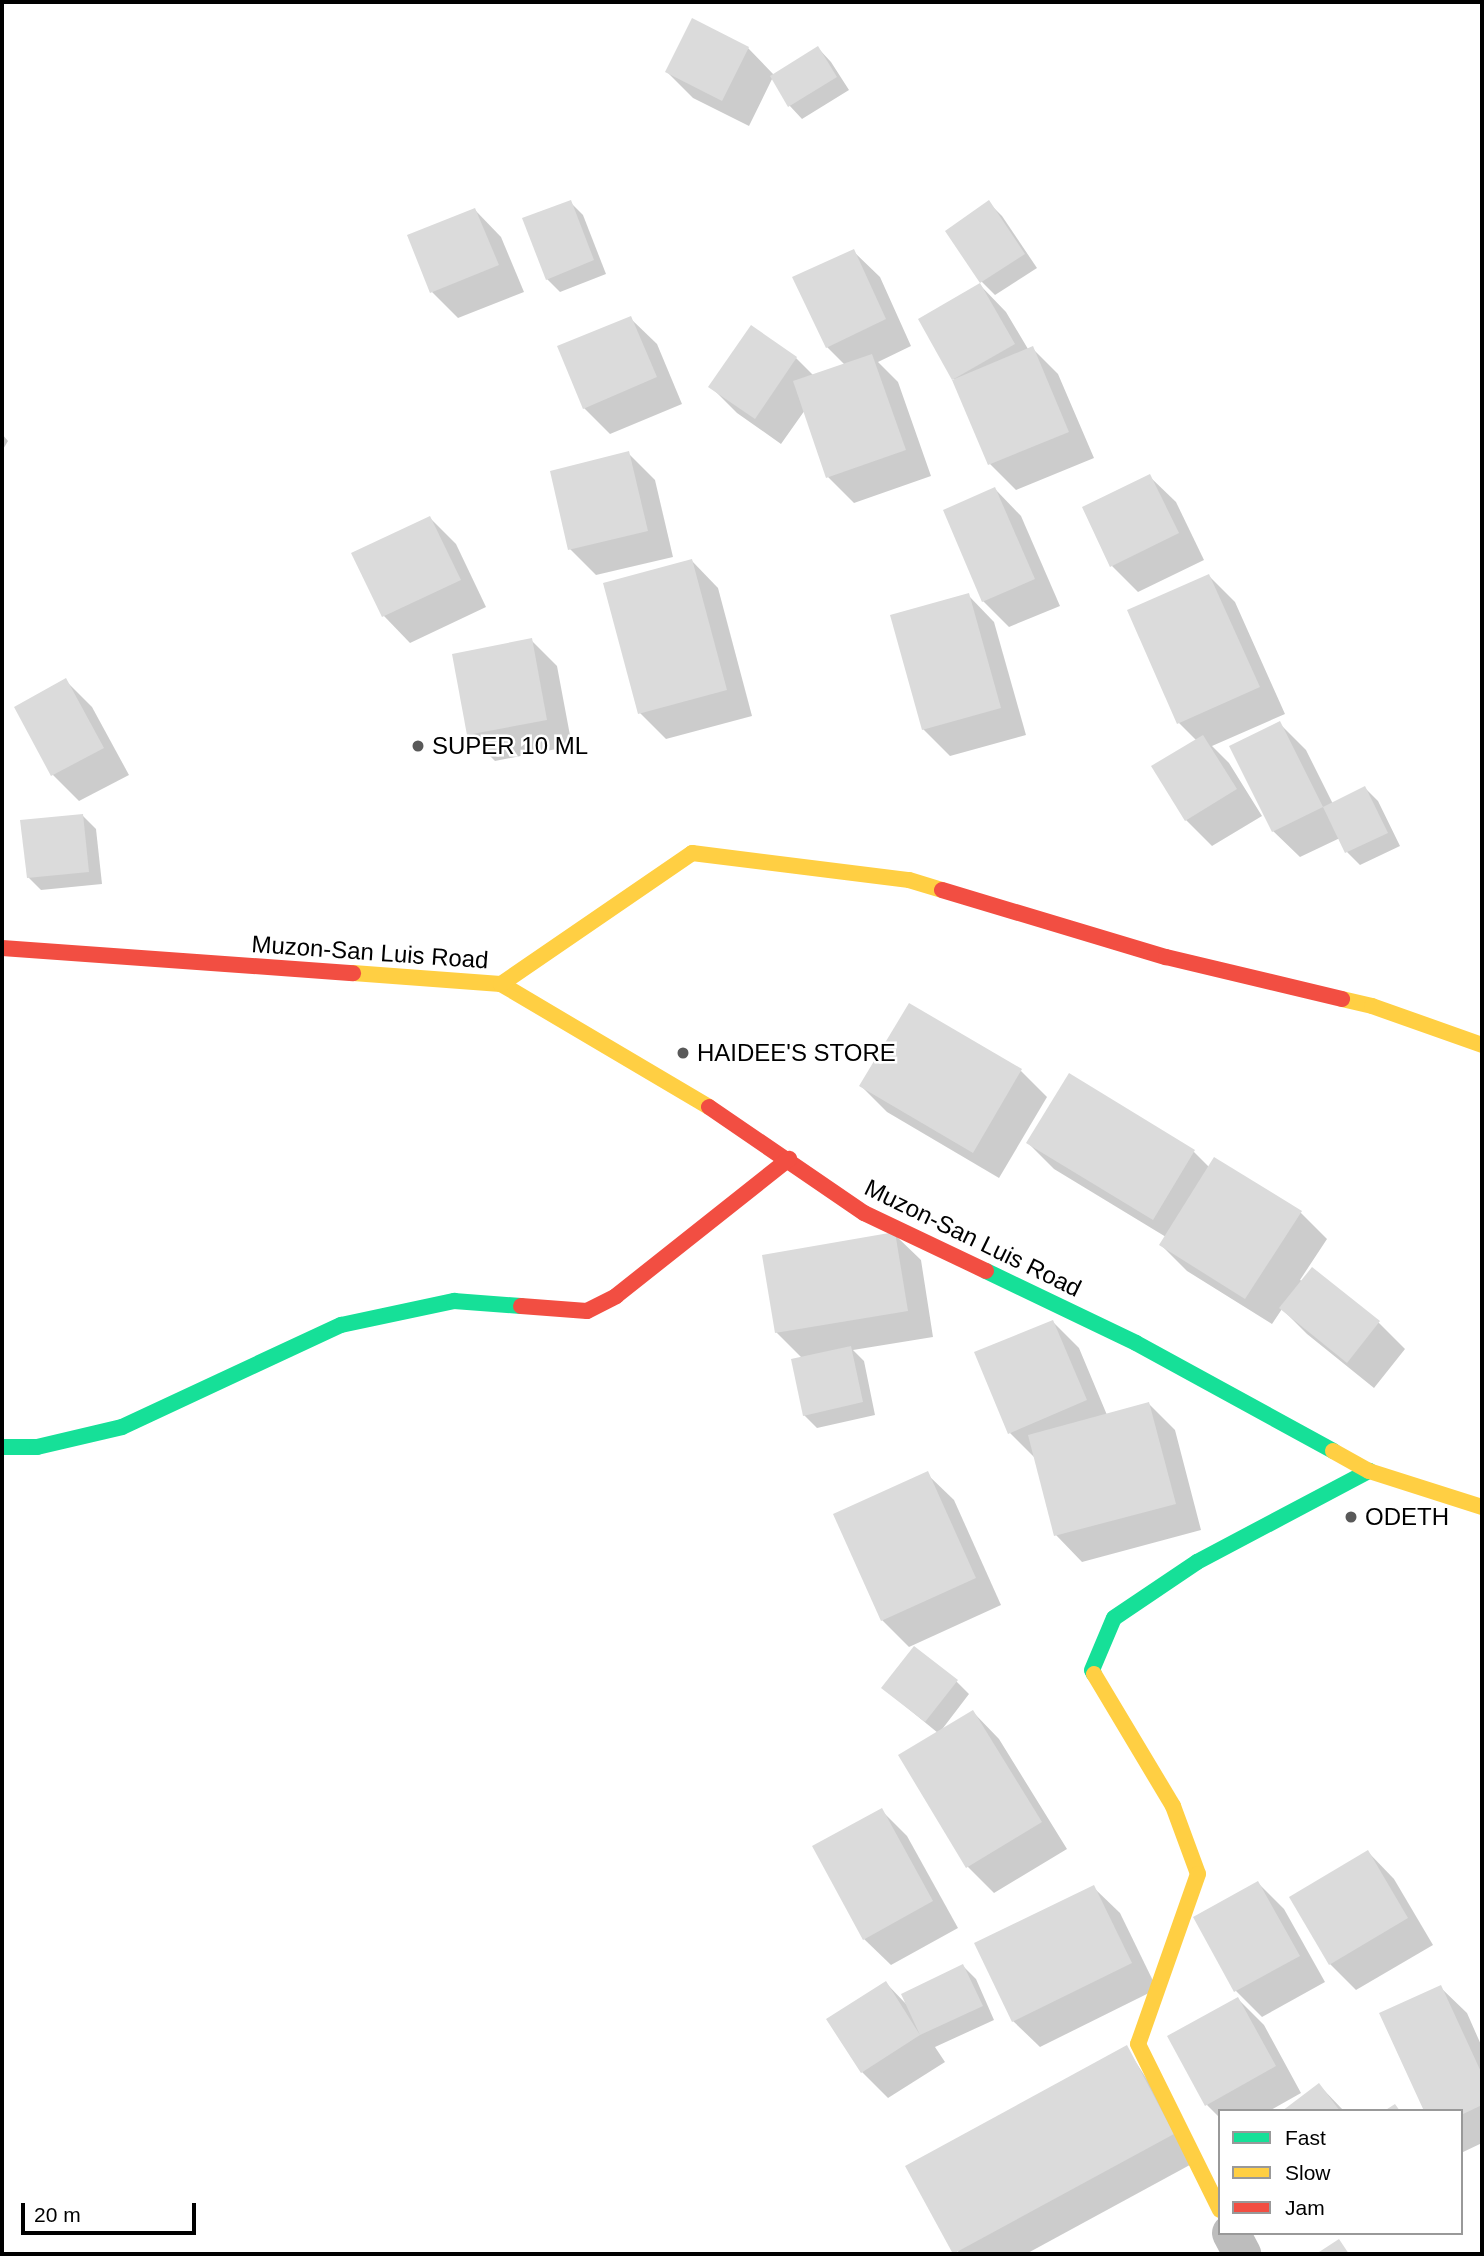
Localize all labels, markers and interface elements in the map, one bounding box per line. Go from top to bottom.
place label: SUPER 10 ML [432,732,588,760]
marker: SUPER 10 ML [410,738,426,754]
street label: Muzon-San Luis Road [251,929,489,975]
place label: HAIDEE'S STORE [697,1039,896,1067]
marker: HAIDEE'S STORE [675,1045,691,1061]
street label: Muzon-San Luis Road [860,1173,1086,1303]
place label: ODETH [1365,1503,1449,1531]
marker: ODETH [1343,1509,1359,1525]
legend [1218,2109,1463,2235]
text: Fast [1285,2126,1326,2149]
text: Slow [1285,2161,1331,2184]
scale bar [24,2190,200,2234]
text: Jam [1285,2196,1325,2219]
text: 20 m [34,2203,81,2226]

